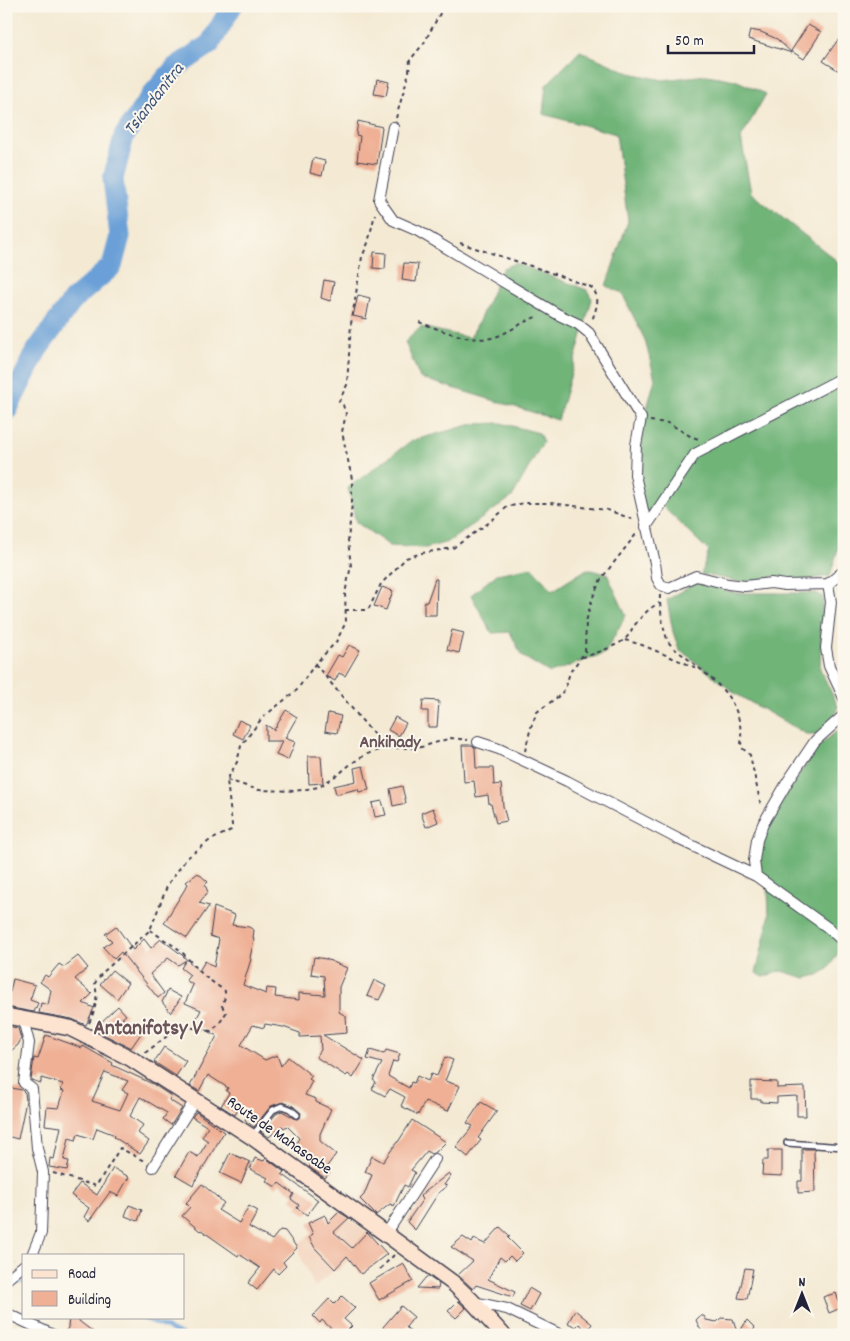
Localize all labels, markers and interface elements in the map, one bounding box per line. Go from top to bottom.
scale bar [668,22,754,54]
text: 50 m [675,31,704,53]
water label: Tsiandanitra [119,58,192,141]
district label: Ankihady [359,731,421,756]
district label: Antanifotsy V [93,1015,203,1045]
street label: Route de Mahasoabe [222,1091,336,1181]
legend [22,1254,185,1318]
text: Road [68,1264,96,1286]
north arrow [778,1268,828,1318]
text: N [799,1273,806,1293]
text: Building [68,1290,111,1312]

